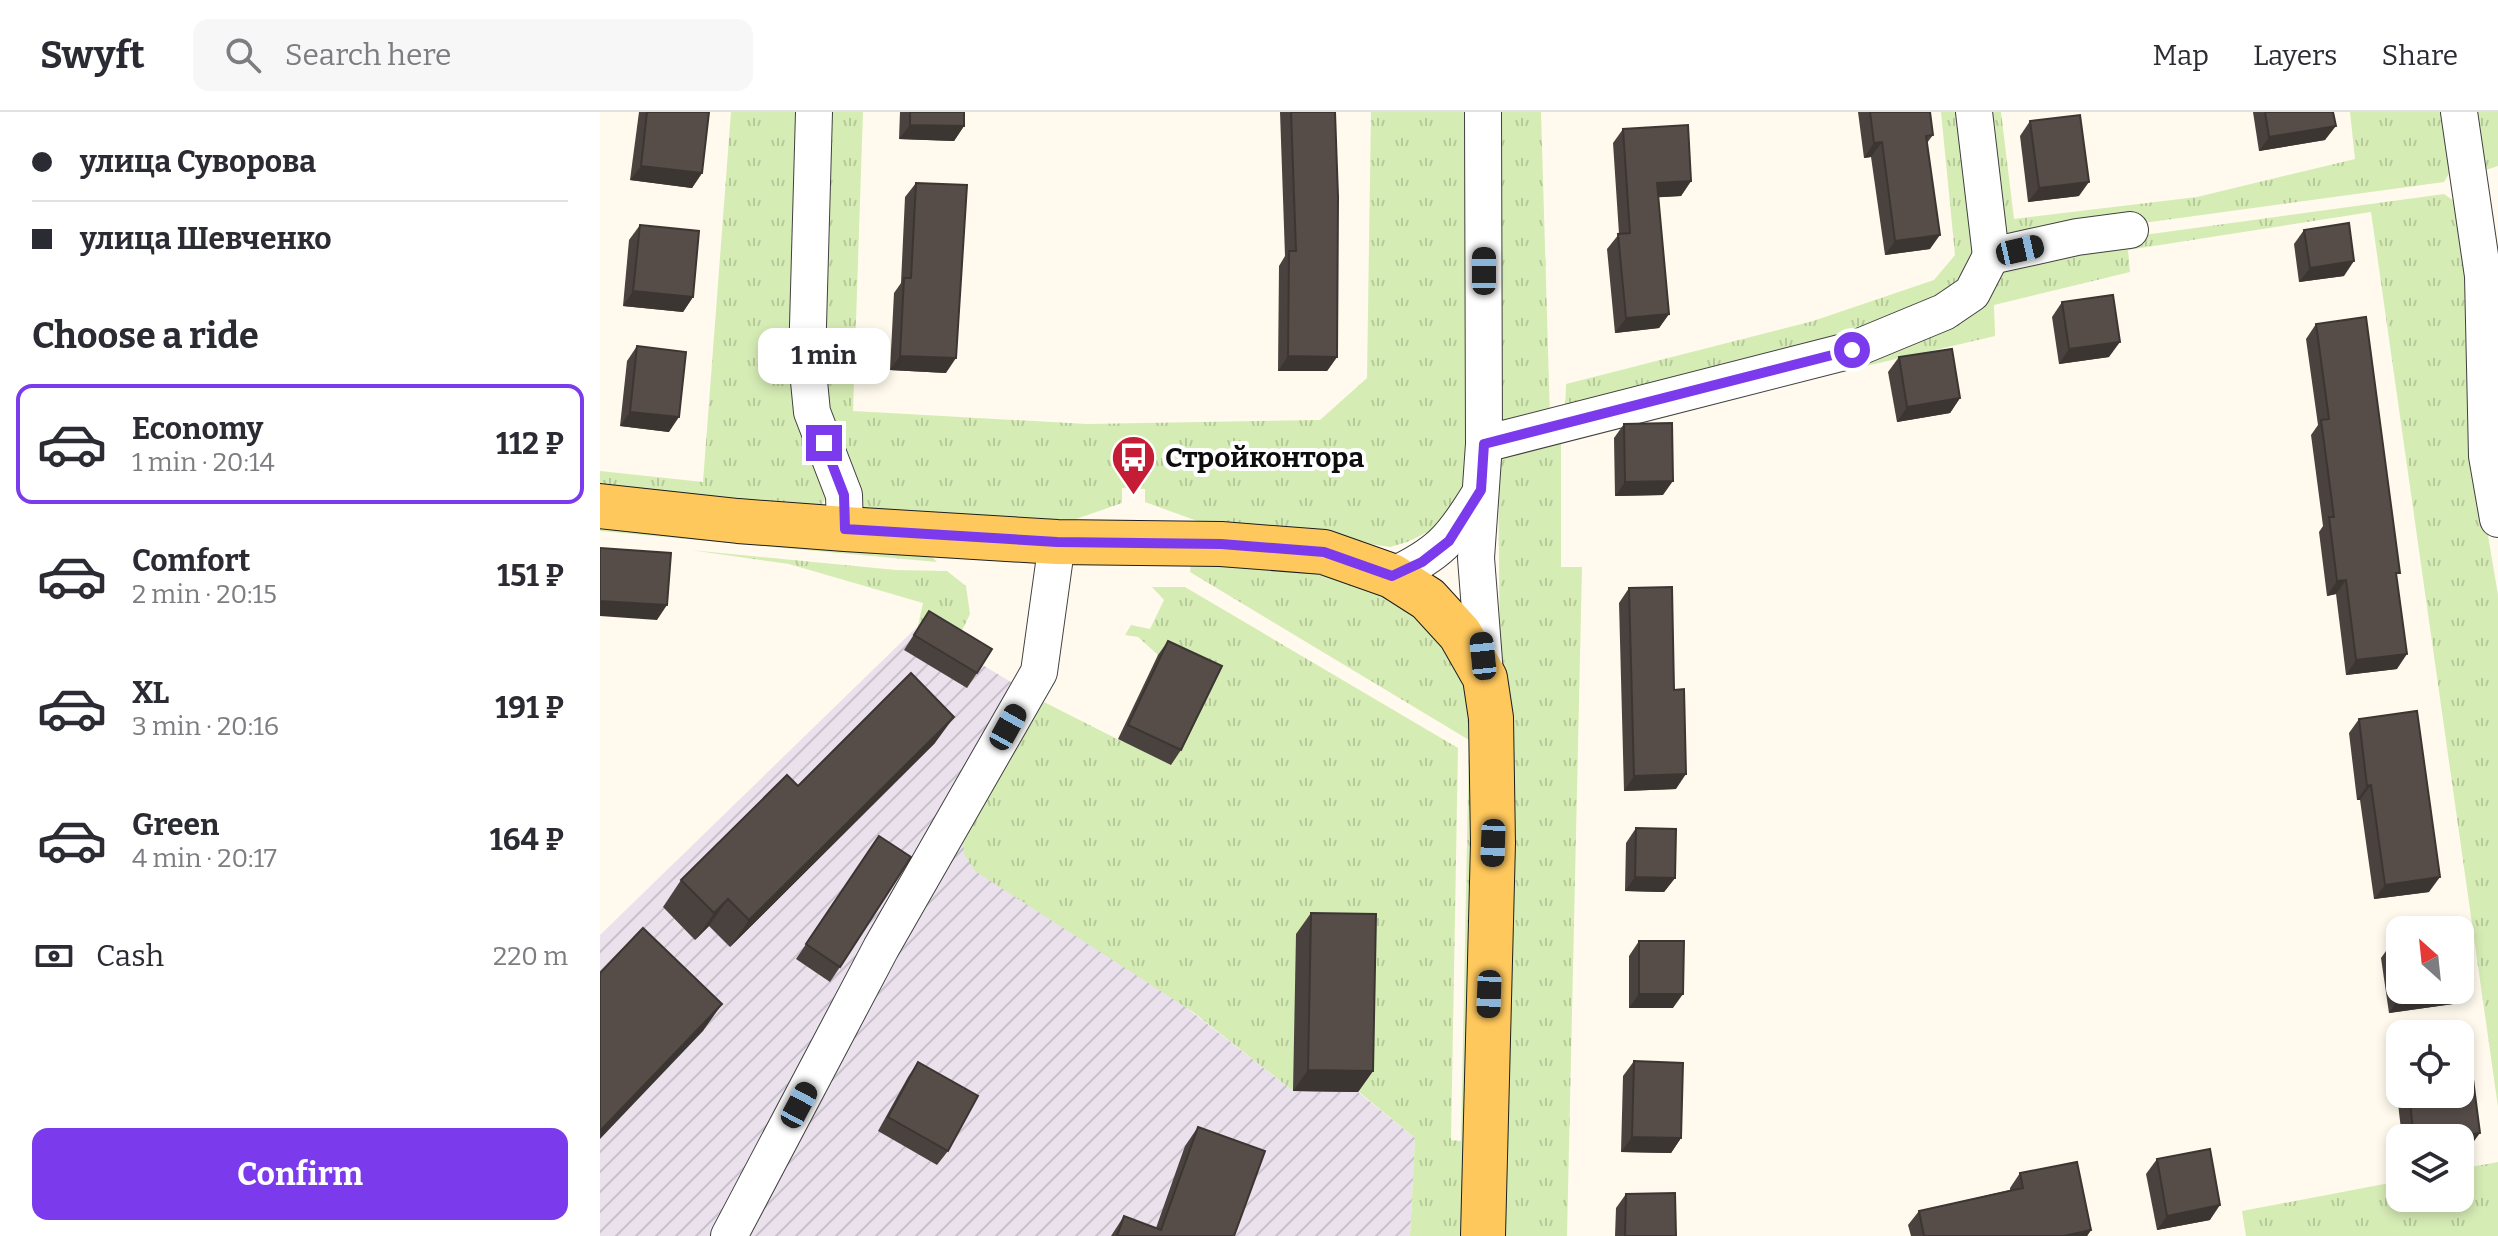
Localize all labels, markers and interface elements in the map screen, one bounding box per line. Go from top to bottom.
search box [193,19,753,91]
text: Swyft [40,32,145,78]
icon: search [221,33,265,77]
text: Search here [285,37,451,73]
text: Map [2152,39,2209,72]
text: Layers [2253,39,2337,72]
text: Share [2381,39,2458,72]
text: улица Суворова [80,144,316,180]
text: улица Шевченко [80,221,331,257]
car [1994,233,2046,267]
car [1472,247,1496,295]
text: Choose a ride [32,314,259,358]
callout: 1 min [758,327,890,383]
route start [1834,332,1870,368]
text: 1 min [791,340,857,371]
icon: car [36,408,108,480]
text: Economy [132,411,263,447]
route end [806,425,842,461]
text: 112 ₽ [496,426,564,462]
bus stop icon: Стройконтора [1110,433,1158,496]
place label: Стройконтора [1165,441,1364,474]
text: 1 min · 20:14 [132,447,275,478]
icon: car [36,540,108,612]
text: Comfort [132,543,250,579]
text: 151 ₽ [497,558,564,594]
text: 2 min · 20:15 [132,579,277,610]
car [1469,631,1497,681]
icon: car [36,672,108,744]
text: XL [132,675,169,711]
text: 191 ₽ [495,690,564,726]
car [986,700,1030,754]
text: 3 min · 20:16 [132,711,279,742]
icon: car [36,804,108,876]
text: Green [132,807,219,843]
car [1480,819,1506,867]
text: 164 ₽ [490,822,564,858]
text: 4 min · 20:17 [132,843,277,874]
north arrow [2386,916,2474,1004]
map controls [2386,916,2474,1212]
icon: cash [32,934,76,978]
text: Cash [96,938,164,974]
text: 220 m [493,941,568,972]
car [1476,970,1502,1018]
button: locate [2386,1020,2474,1108]
car [777,1078,821,1132]
button: layers [2386,1124,2474,1212]
button: Confirm [32,1128,568,1220]

